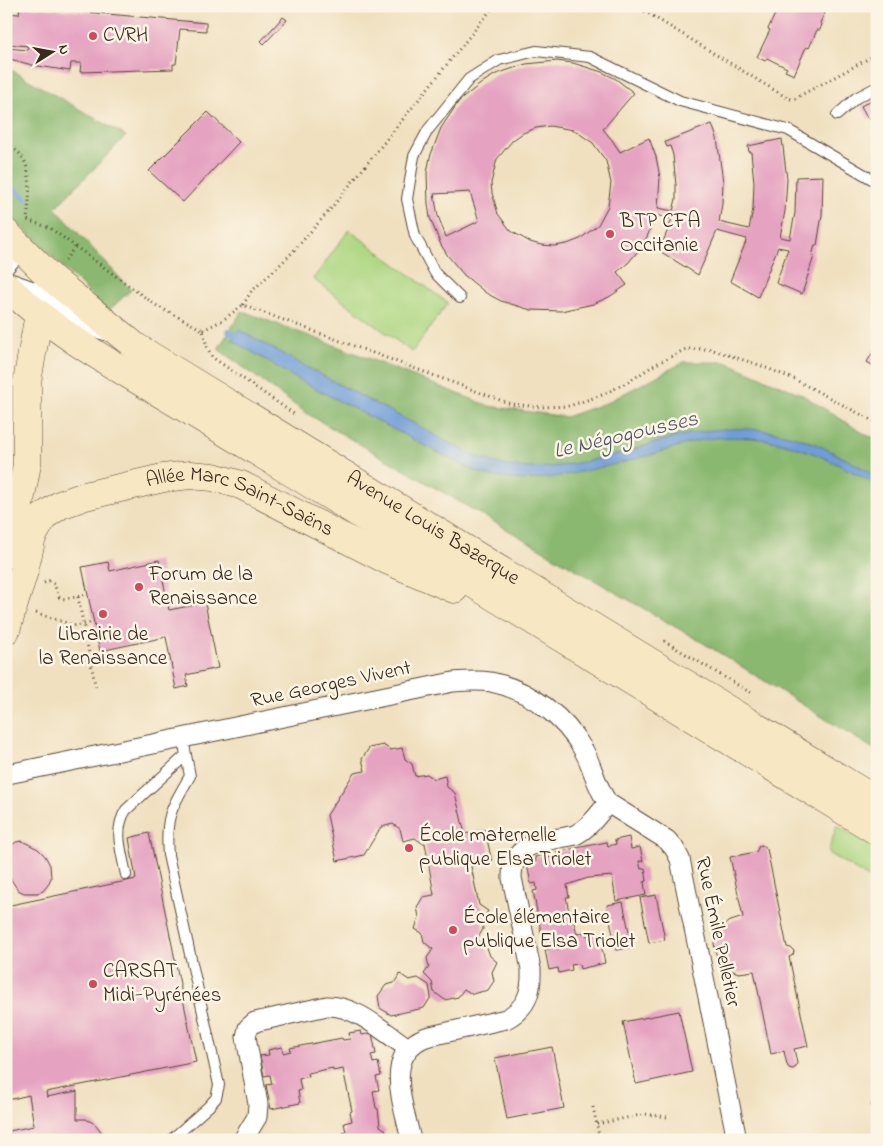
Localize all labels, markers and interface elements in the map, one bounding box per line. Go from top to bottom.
place label: CVRH [103,21,148,51]
north arrow [28,28,78,78]
marker: CVRH [87,30,99,42]
text: N [52,43,74,56]
place label: BTP CFA Occitanie [619,207,700,261]
marker: BTP CFA Occitanie [604,228,616,240]
water label: Le Négogousses [551,404,702,468]
street label: Allée Marc Saint-Saëns [143,460,339,545]
street label: Avenue Louis Bazerque [340,464,526,594]
place label: Forum de la Renaissance [148,560,258,614]
marker: Forum de la Renaissance [133,581,145,593]
marker: Librairie de la Renaissance [97,608,109,620]
place label: Librairie de la Renaissance [39,620,168,674]
street label: Rue Georges Vivent [248,653,414,719]
place label: École maternelle publique Elsa Triolet [419,821,592,875]
marker: École maternelle publique Elsa Triolet [403,842,415,854]
street label: Rue Émile Pelletier [686,854,748,1010]
place label: École élémentaire publique Elsa Triolet [463,903,636,957]
marker: École élémentaire publique Elsa Triolet [447,924,459,936]
place label: CARSAT Midi-Pyrénées [103,957,221,1013]
marker: CARSAT Midi-Pyrénées [87,978,99,990]

